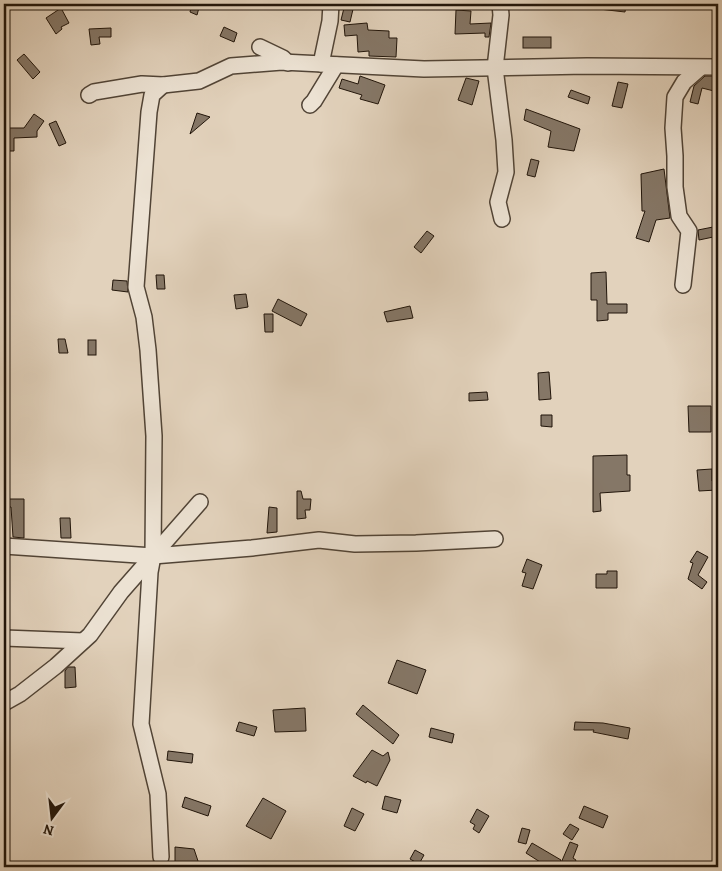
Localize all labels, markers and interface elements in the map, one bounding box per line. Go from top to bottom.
north arrow [28,794,78,844]
text: N [41,820,56,841]

